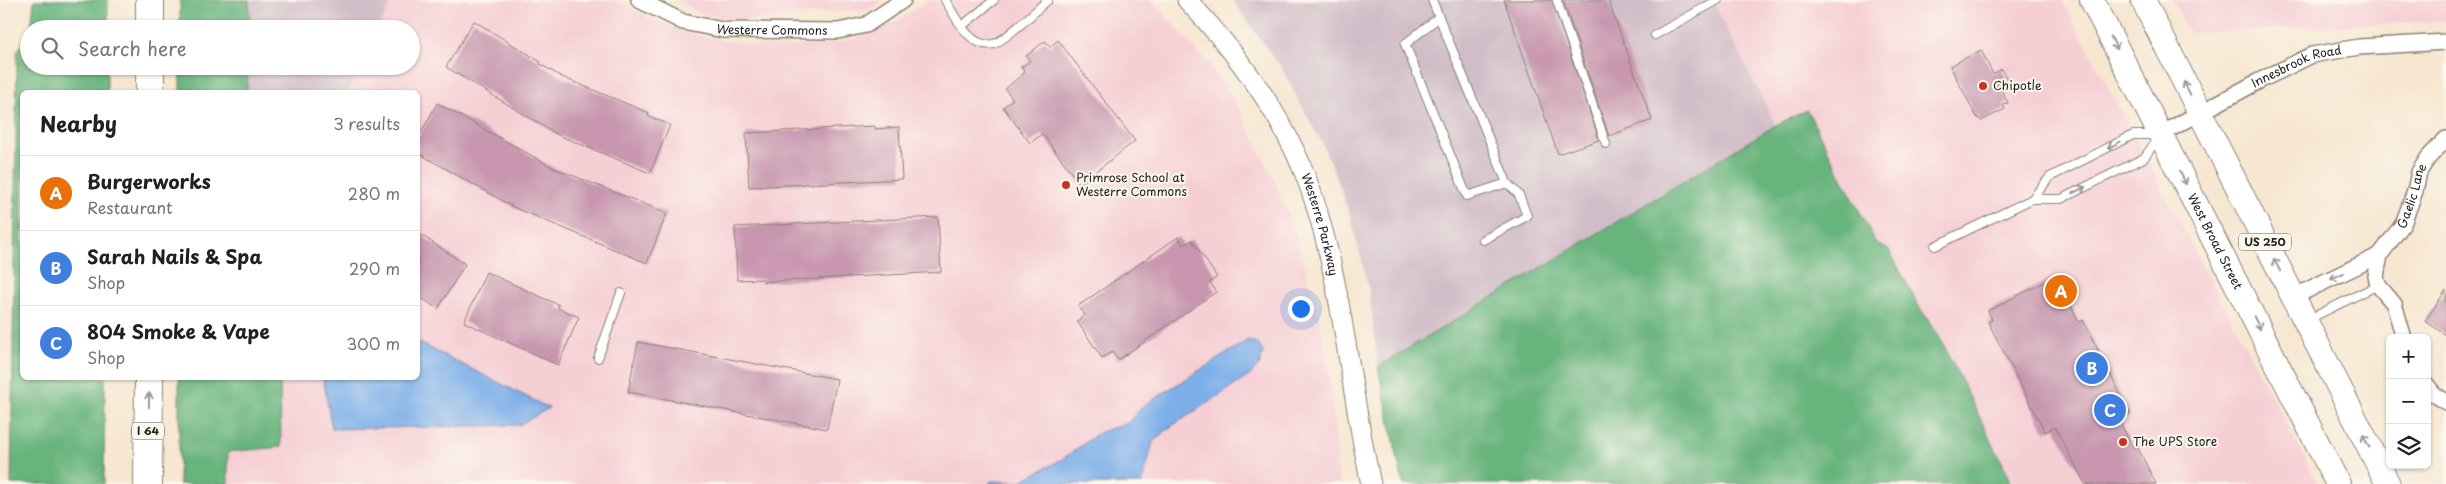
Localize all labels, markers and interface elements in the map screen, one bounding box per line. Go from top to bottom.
street label: Westerre Commons [715,19,828,39]
search box [20,20,420,75]
icon: search [38,34,66,62]
text: Search here [78,34,187,62]
one-way arrow [2109,36,2119,51]
street label: Innesbrook Road [2248,40,2343,92]
place label: Chipotle [1993,76,2042,94]
marker: Chipotle [1977,80,1989,92]
one-way arrow [2182,81,2192,96]
text: Nearby [40,107,117,139]
text: 3 results [333,111,400,135]
one-way arrow [2107,140,2122,150]
street label: Gaelic Lane [2392,159,2431,231]
text: Burgerworks [87,167,211,195]
place label: Primrose School at Westerre Commons [1076,168,1187,200]
street label: Westerre Parkway [1297,170,1343,277]
one-way arrow [2179,170,2188,185]
marker: Primrose School at Westerre Commons [1060,179,1072,191]
text: A [50,181,62,205]
text: 280 m [348,181,400,205]
one-way arrow [2071,185,2086,194]
street label: West Broad Street [2184,190,2248,292]
text: Restaurant [87,195,173,219]
road number: US 250 [2239,233,2291,250]
text: Sarah Nails & Spa [87,242,262,270]
text: B [51,256,61,280]
text: 290 m [349,256,400,280]
one-way arrow [2272,257,2282,272]
text: Shop [87,270,125,294]
pin: A [2045,272,2077,310]
one-way arrow [2330,272,2345,281]
your location [1288,296,1314,322]
one-way arrow [2252,315,2262,330]
text: 804 Smoke & Vape [87,317,270,345]
text: C [50,331,62,355]
text: 300 m [346,331,400,355]
map controls [2386,334,2431,469]
button: + [2386,334,2431,379]
text: Shop [87,345,125,369]
pin: B [2076,349,2108,387]
button: − [2386,379,2431,424]
pin: C [2094,391,2126,429]
one-way arrow [144,393,154,409]
road number: I 64 [132,422,164,440]
button: layers [2386,424,2431,469]
place label: The UPS Store [2133,432,2217,450]
one-way arrow [2361,433,2371,448]
marker: The UPS Store [2117,436,2129,448]

